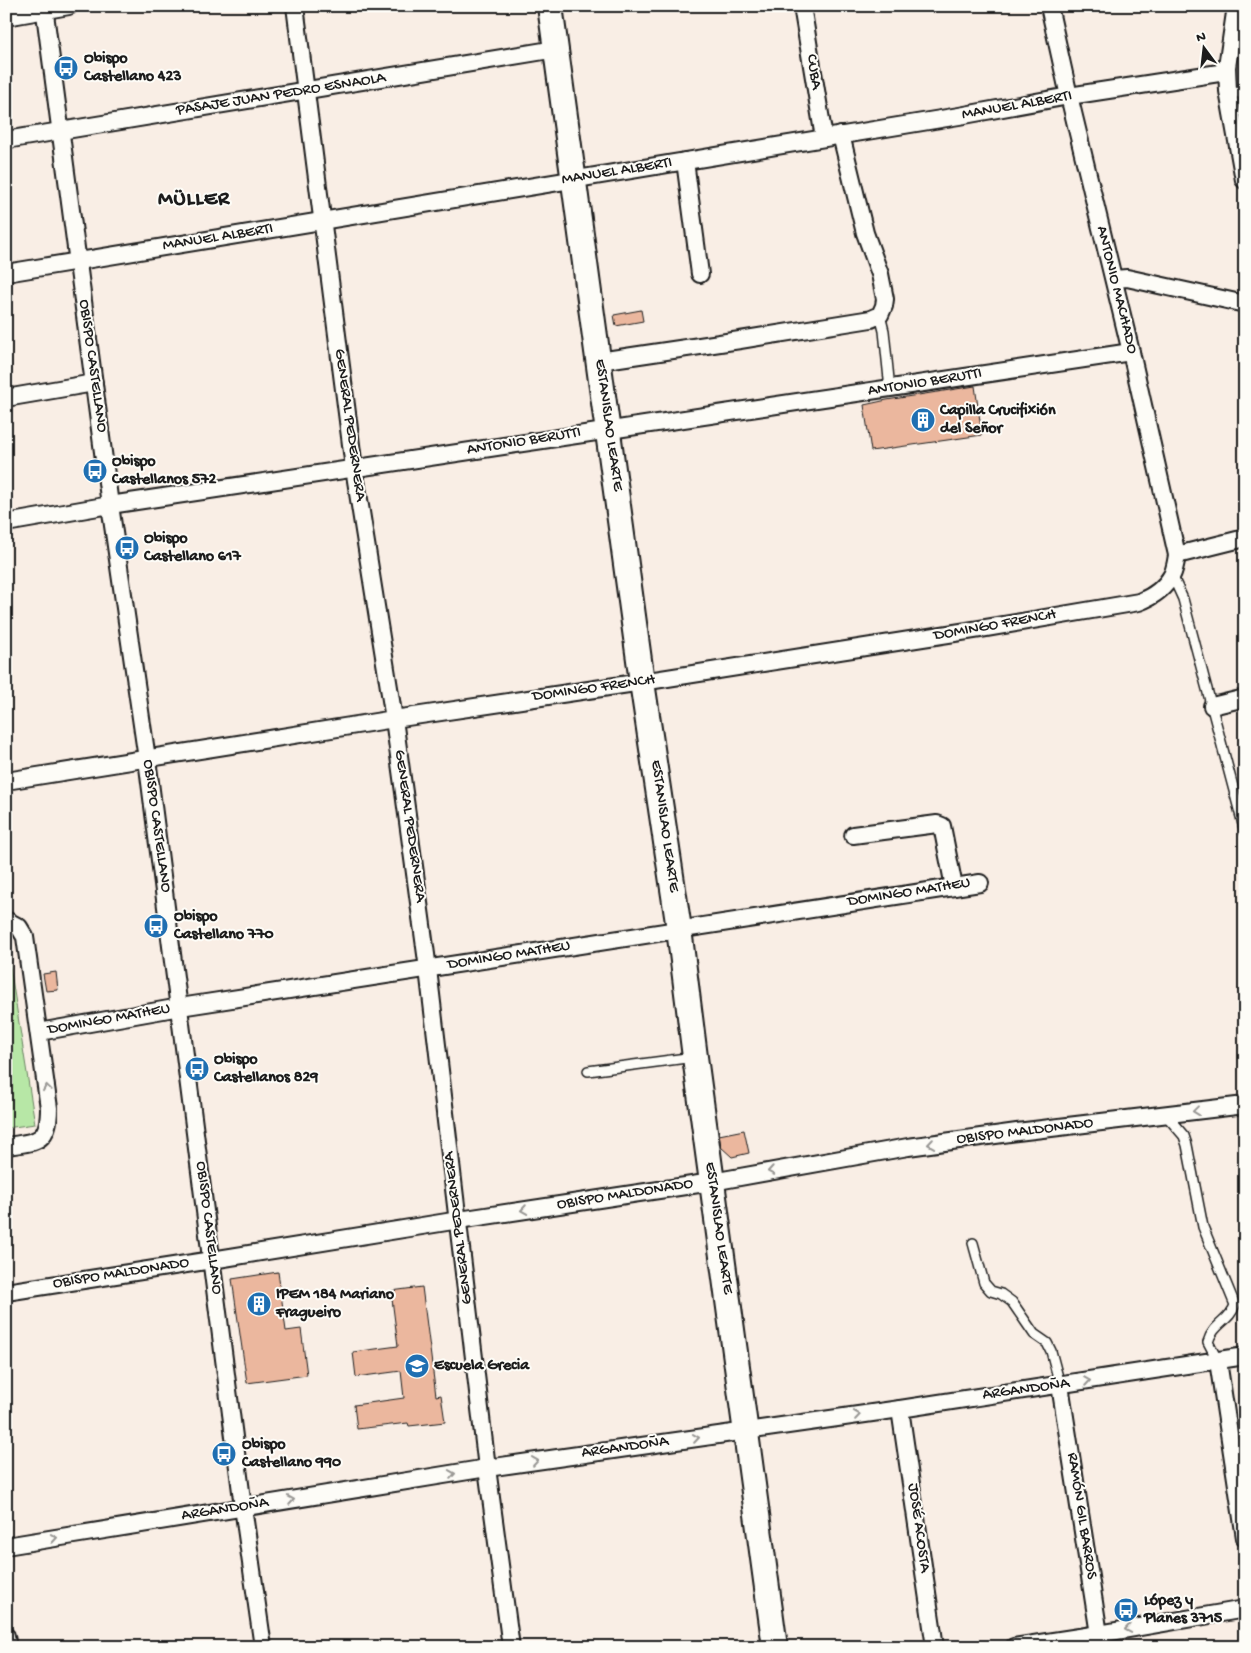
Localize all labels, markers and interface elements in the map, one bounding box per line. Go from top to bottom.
north arrow [1178,22,1228,72]
text: N [1195,28,1208,47]
place label: Obispo Castellano 423 [83,50,182,87]
street label: CUBA [801,53,825,93]
bus stop icon: Obispo Castellano 423 [53,55,79,81]
street label: PASAJE JUAN PEDRO ESNAOLA [174,69,389,121]
street label: MANUEL ALBERTI [960,87,1074,125]
street label: MANUEL ALBERTI [560,154,674,190]
district label: MÜLLER [158,188,231,213]
street label: MANUEL ALBERTI [161,220,275,256]
street label: ANTONIO MACHADO [1091,224,1141,356]
street label: OBISPO CASTELLANO [73,298,111,434]
street label: GENERAL PEDERNERA [329,348,369,504]
street label: ESTANISLAO LEARTE [589,358,627,493]
street label: ANTONIO BERUTTI [867,365,983,401]
place label: Capilla Crucifixión del Señor [939,401,1056,439]
building icon: Capilla Crucifixión del Señor [910,407,936,433]
street label: ANTONIO BERUTTI [466,424,582,460]
place label: Obispo Castellanos 572 [111,453,216,490]
bus stop icon: Obispo Castellanos 572 [82,458,108,484]
place label: Obispo Castellano 617 [143,530,241,567]
bus stop icon: Obispo Castellano 617 [114,535,140,561]
street label: DOMINGO FRENCH [931,606,1058,646]
street label: DOMINGO FRENCH [530,671,657,707]
street label: GENERAL PEDERNERA [389,749,429,905]
street label: OBISPO CASTELLANO [137,758,175,894]
street label: ESTANISLAO LEARTE [645,759,683,894]
street label: DOMINGO MATHEU [845,874,972,912]
place label: Obispo Castellano 770 [173,908,274,945]
bus stop icon: Obispo Castellano 770 [143,913,169,939]
street label: DOMINGO MATHEU [445,937,572,975]
street label: DOMINGO MATHEU [45,1000,172,1040]
place label: Obispo Castellanos 829 [213,1051,318,1088]
bus stop icon: Obispo Castellanos 829 [184,1056,210,1082]
one-way arrow [42,1083,52,1092]
one-way arrow [1192,1105,1200,1116]
street label: OBISPO MALDONADO [955,1114,1095,1150]
one-way arrow [927,1138,935,1149]
street label: GENERAL PEDERNERA [440,1149,478,1305]
street label: OBISPO CASTELLANO [190,1160,226,1296]
street label: ESTANISLAO LEARTE [699,1161,737,1296]
one-way arrow [766,1166,775,1176]
street label: OBISPO MALDONADO [555,1175,695,1215]
one-way arrow [519,1205,528,1215]
street label: OBISPO MALDONADO [51,1254,191,1294]
place label: IPEM 184 Mariano Fragueiro [275,1286,395,1323]
building icon: IPEM 184 Mariano Fragueiro [246,1291,272,1317]
school or university icon: Escuela Grecia [404,1353,430,1379]
place label: Escuela Grecia [434,1357,530,1376]
street label: ARGANDOÑA [981,1373,1072,1406]
one-way arrow [1083,1376,1091,1387]
one-way arrow [853,1410,861,1421]
street label: ARGANDOÑA [580,1431,671,1464]
one-way arrow [693,1433,701,1444]
place label: Obispo Castellano 990 [241,1436,341,1473]
bus stop icon: Obispo Castellano 990 [211,1441,237,1467]
street label: RAMÓN GIL BARROS [1062,1451,1100,1581]
one-way arrow [532,1456,540,1467]
one-way arrow [447,1469,456,1479]
street label: JOSÉ ACOSTA [902,1482,934,1575]
street label: ARGANDOÑA [180,1493,271,1526]
one-way arrow [287,1495,295,1505]
one-way arrow [50,1533,59,1543]
place label: López y Planes 3715 [1143,1592,1223,1629]
bus stop icon: López y Planes 3715 [1113,1597,1139,1623]
one-way arrow [1123,1624,1132,1634]

